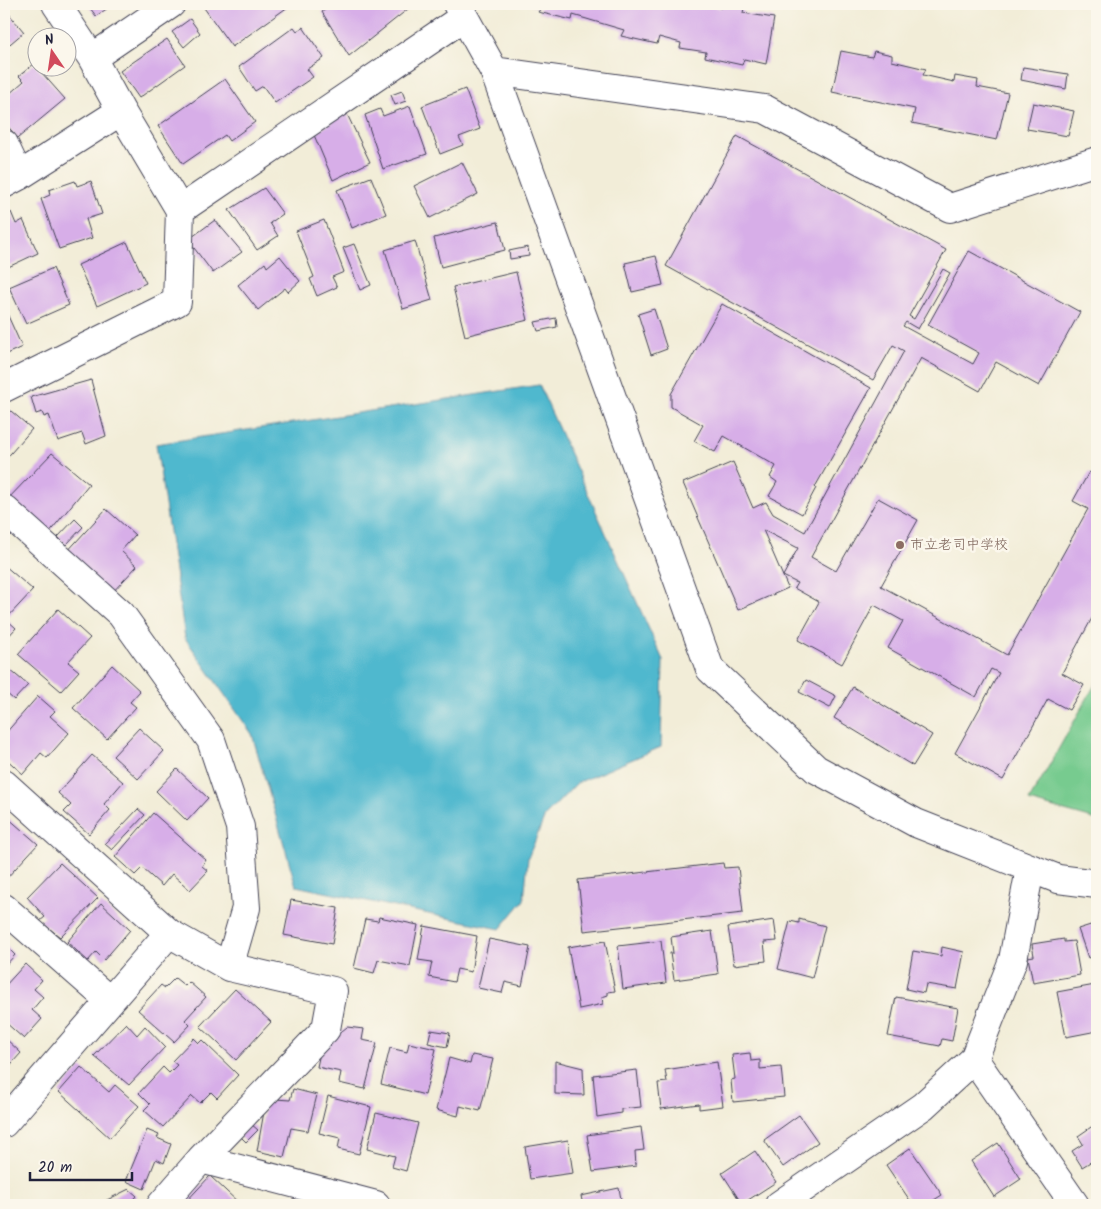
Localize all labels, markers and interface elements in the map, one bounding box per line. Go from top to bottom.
north arrow [28,28,78,78]
text: N [43,29,56,52]
place label: 市立老司中学校 [910,534,1008,556]
marker: 市立老司中学校 [894,539,906,551]
scale bar [30,1149,132,1181]
text: 20 m [38,1156,72,1180]

